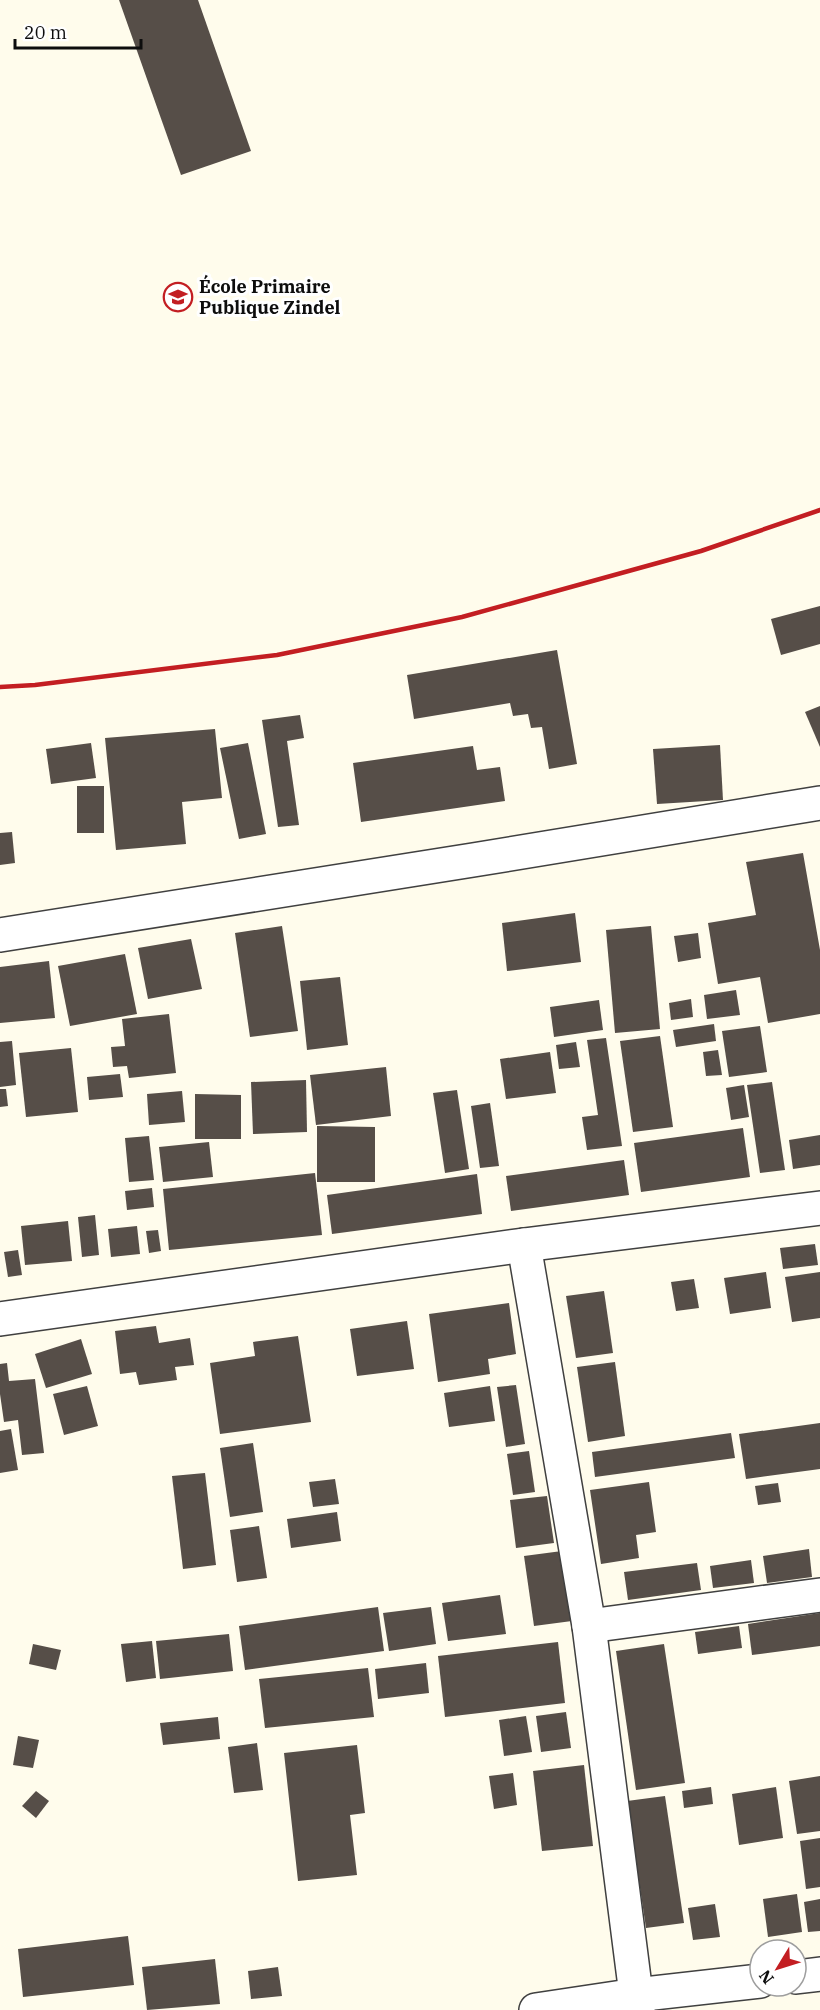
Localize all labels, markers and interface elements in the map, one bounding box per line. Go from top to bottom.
scale bar [15,12,141,50]
text: 20 m [24,21,67,44]
place label: École Primaire Publique Zindel [199,274,341,319]
school or university icon: École Primaire Publique Zindel [162,281,194,313]
north arrow [748,1938,808,1998]
text: N [754,1966,778,1988]

